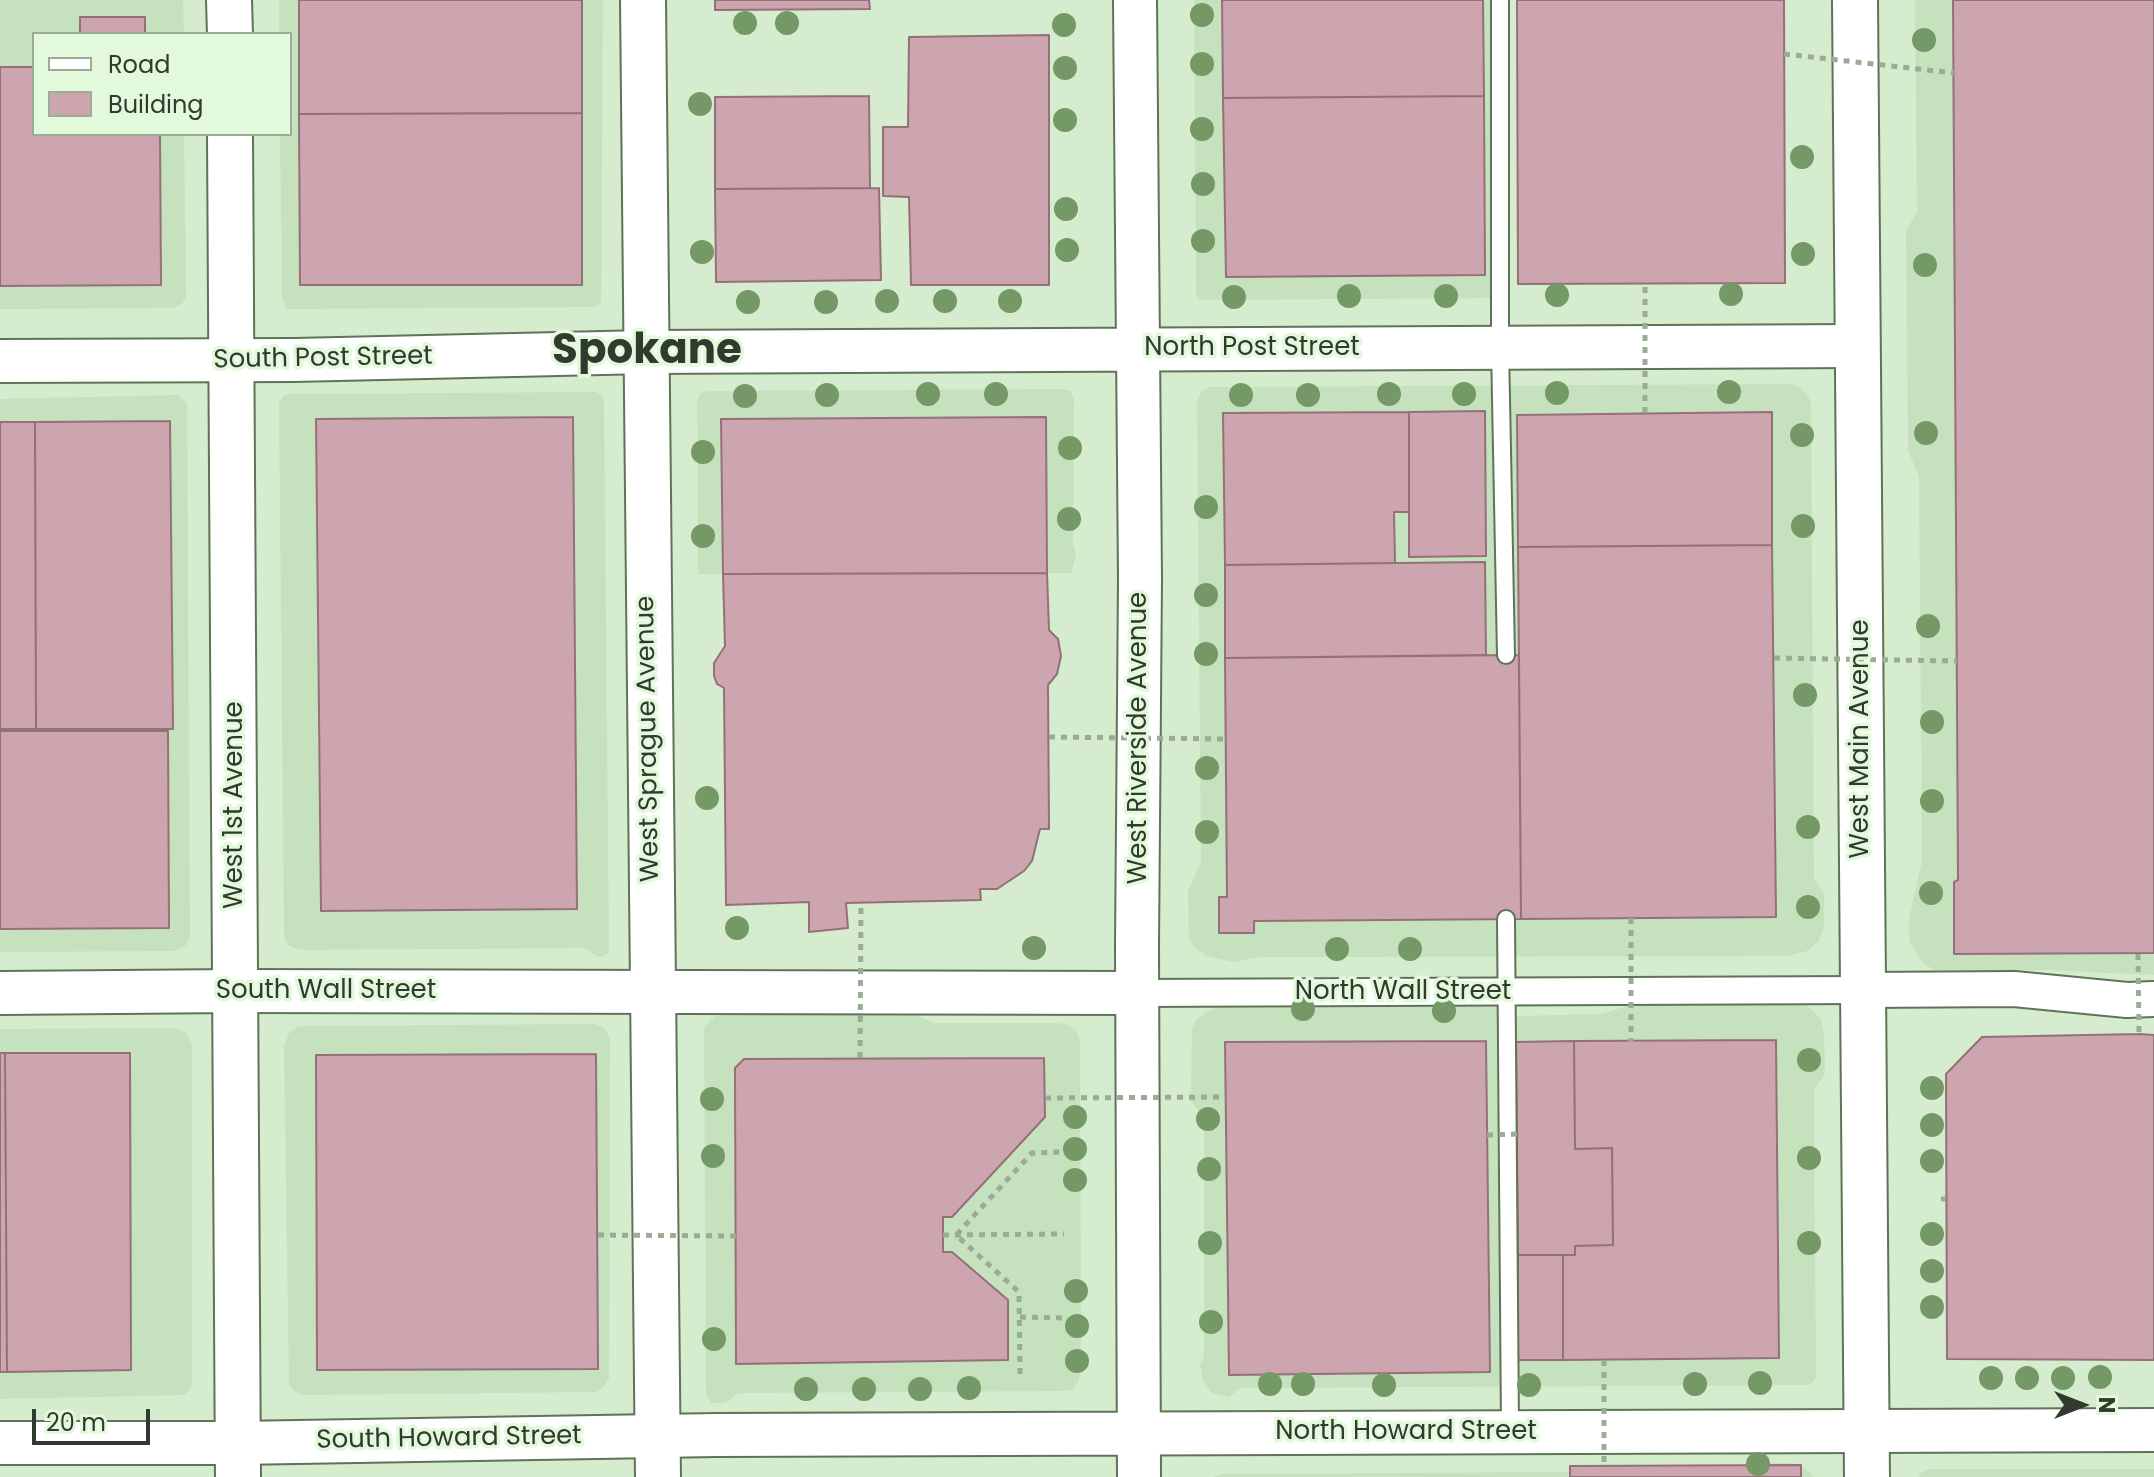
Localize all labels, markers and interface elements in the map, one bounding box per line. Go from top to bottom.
legend [32,32,292,136]
text: Road [108,48,170,81]
text: Building [108,88,204,121]
district label: Spokane [552,327,742,377]
street label: North Post Street [1144,332,1360,364]
street label: South Post Street [213,341,433,377]
street label: West Riverside Avenue [1123,592,1155,884]
street label: West Sprague Avenue [631,596,667,882]
street label: West Main Avenue [1845,619,1877,859]
street label: West 1st Avenue [219,701,251,909]
street label: South Wall Street [216,975,436,1007]
street label: North Wall Street [1295,976,1511,1008]
north arrow [2042,1365,2122,1445]
scale bar [36,1393,154,1443]
text: N [2091,1397,2122,1413]
text: 20 m [46,1406,106,1439]
street label: North Howard Street [1275,1416,1537,1448]
street label: South Howard Street [316,1421,582,1457]

